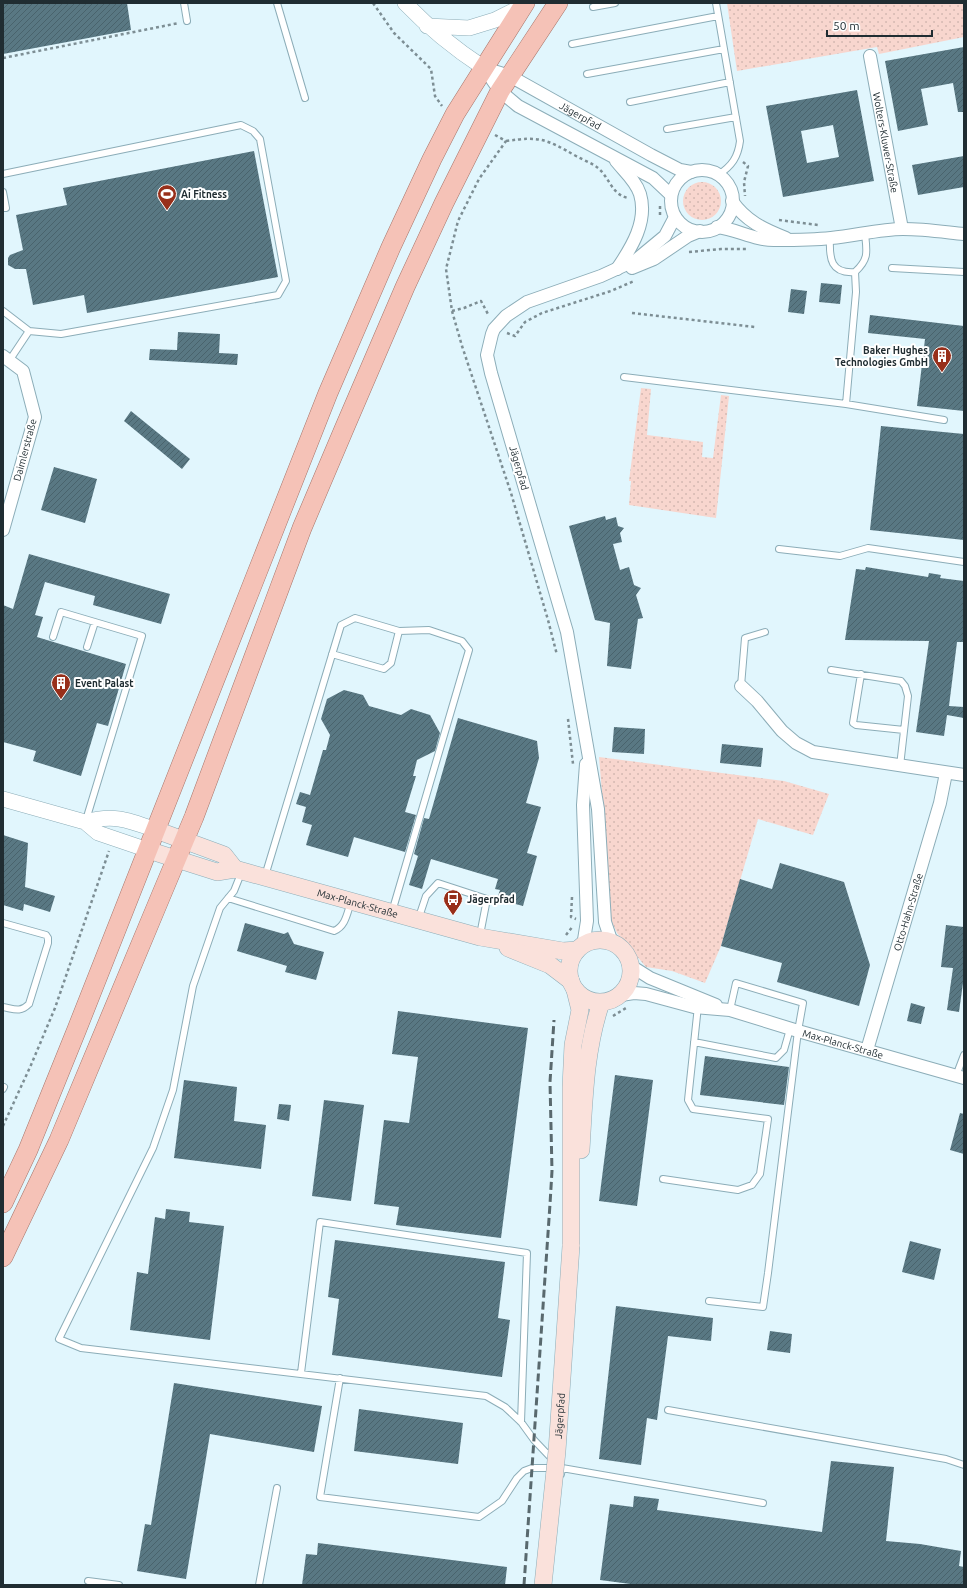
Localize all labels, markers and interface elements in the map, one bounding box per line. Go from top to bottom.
scale bar [827,12,932,38]
text: 50 m [833,19,860,32]
street label: Wolters-Kluwer-Straße [871,91,901,194]
street label: Jägerpfad [558,99,603,132]
sports icon: Ai Fitness [156,183,178,211]
place label: Ai Fitness [181,189,227,200]
place label: Baker Hughes Technologies GmbH [835,345,928,368]
building icon: Baker Hughes Technologies GmbH [931,345,953,373]
street label: Daimlerstraße [11,418,39,482]
street label: Jägerpfad [507,444,531,492]
building icon: Event Palast [50,672,72,700]
place label: Event Palast [75,678,134,689]
street label: Otto-Hahn-Straße [891,872,924,952]
street label: Max-Planck-Straße [316,887,399,919]
bus stop icon: Jägerpfad [442,888,464,916]
place label: Jägerpfad [467,894,515,905]
street label: Max-Planck-Straße [801,1027,885,1060]
street label: Jägerpfad [552,1392,566,1439]

